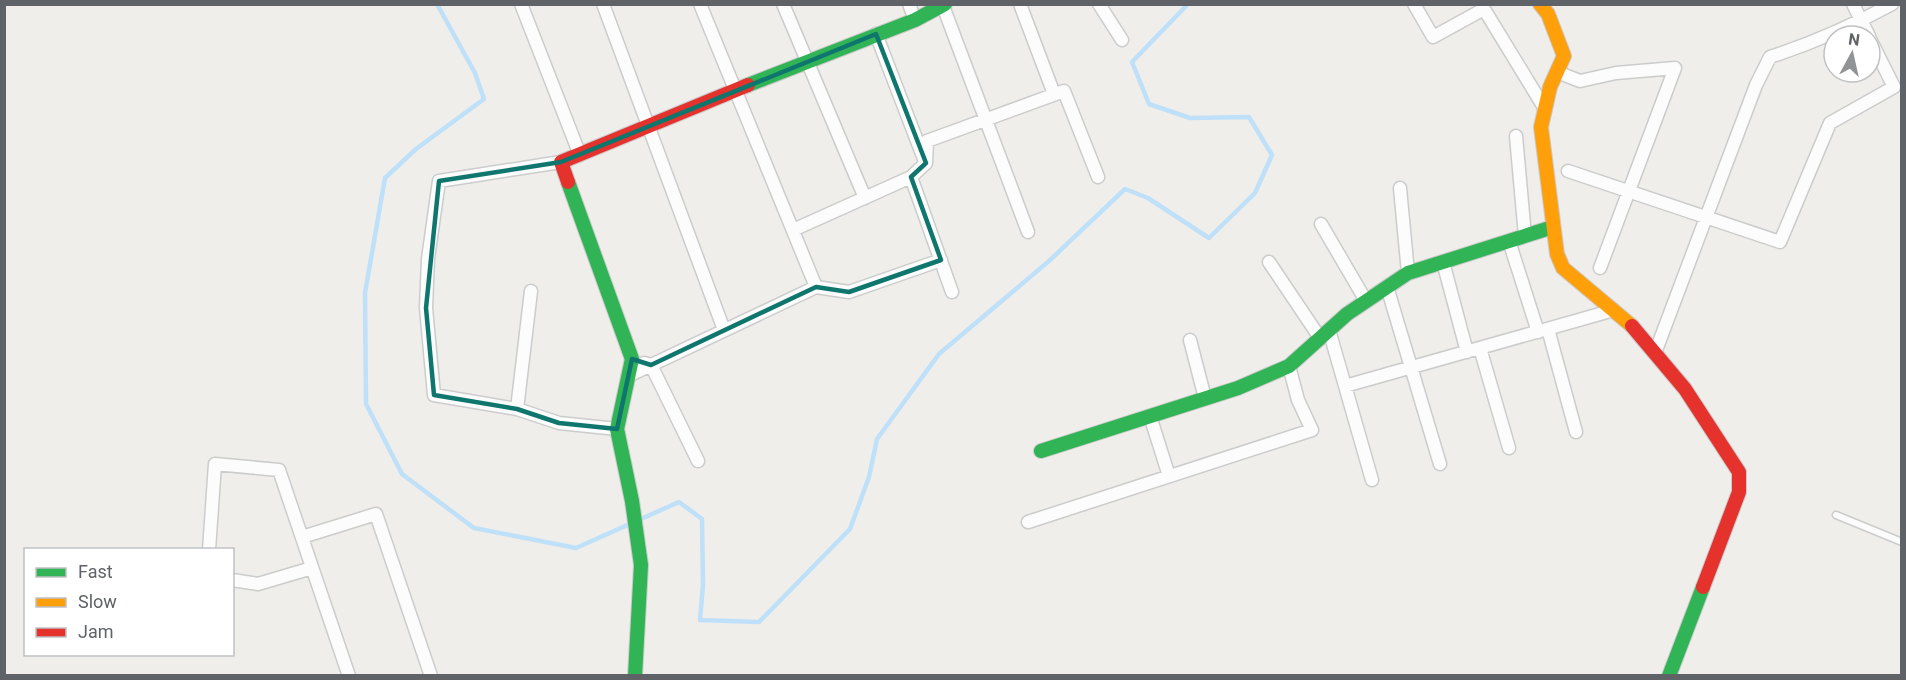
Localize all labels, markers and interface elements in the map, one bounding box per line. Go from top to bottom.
north arrow [1822,24,1882,84]
text: N [1847,29,1861,50]
legend [24,548,234,656]
text: Fast [78,561,113,582]
text: Slow [78,591,117,612]
text: Jam [78,621,114,642]

